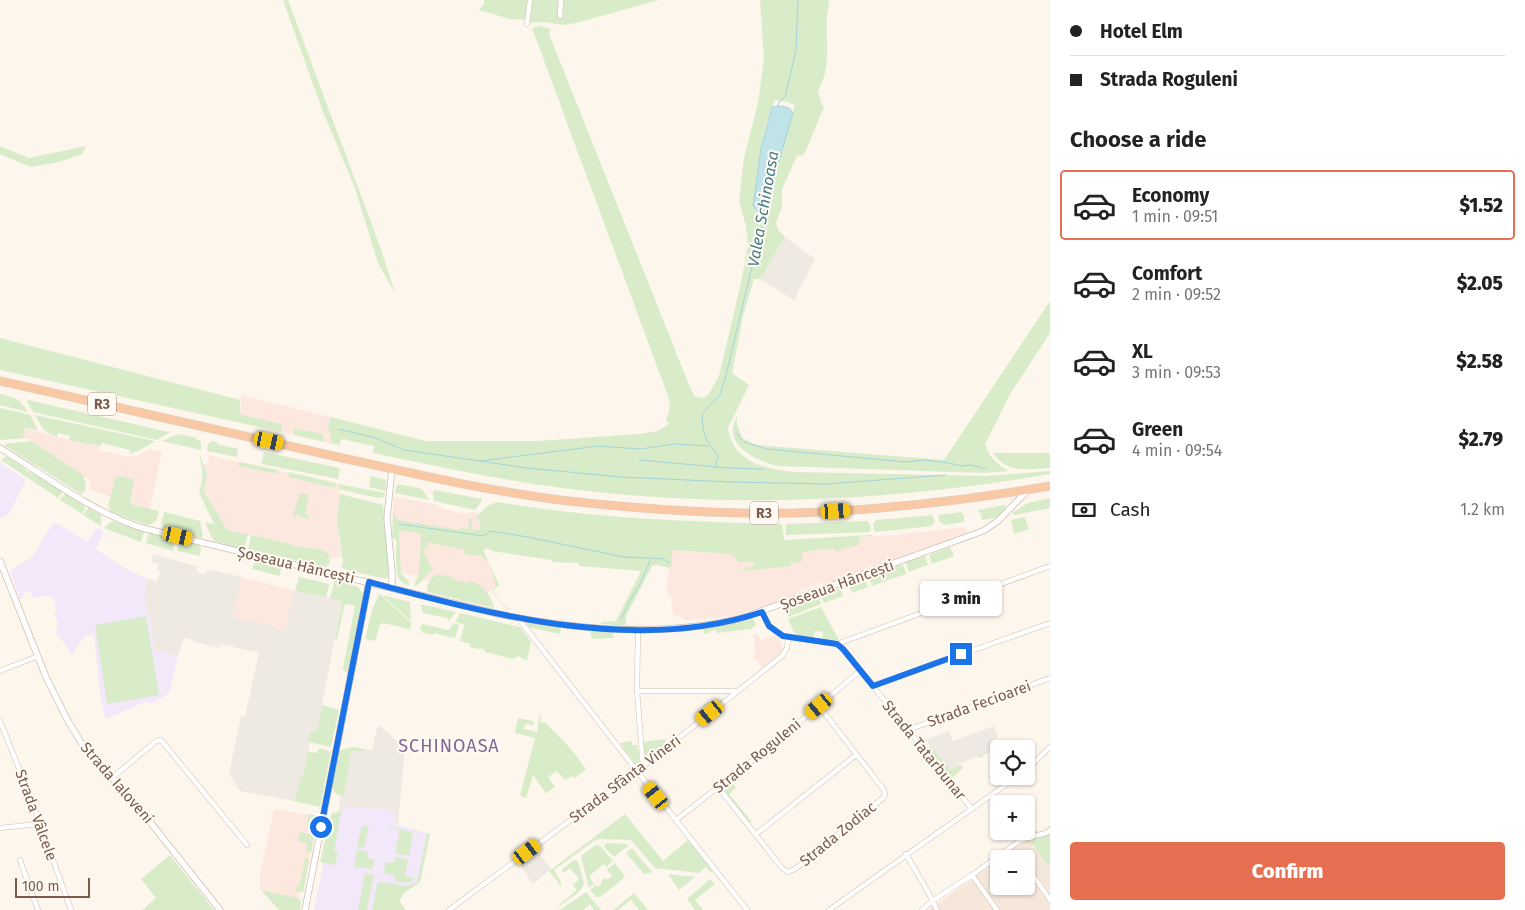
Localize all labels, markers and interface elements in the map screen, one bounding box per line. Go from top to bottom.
text: Hotel Elm [1100,20,1183,43]
text: Strada Roguleni [1100,68,1238,91]
text: Choose a ride [1070,126,1206,153]
water label: Valea Schinoasa [743,149,783,269]
icon: car [1072,183,1117,228]
text: Economy [1132,184,1209,207]
text: $1.52 [1459,194,1503,217]
text: 1 min · 09:51 [1132,207,1218,226]
icon: car [1072,261,1117,306]
text: Comfort [1132,262,1202,285]
text: $2.05 [1457,272,1503,295]
text: 2 min · 09:52 [1132,285,1221,304]
icon: car [1072,339,1117,384]
text: XL [1132,340,1153,363]
text: $2.58 [1456,350,1503,373]
text: 3 min · 09:53 [1132,363,1221,382]
road number: R3 [88,392,116,416]
icon: car [1072,417,1117,462]
text: Green [1132,418,1183,441]
text: $2.79 [1459,428,1503,451]
car [252,431,285,451]
text: 4 min · 09:54 [1132,441,1222,460]
icon: cash [1070,496,1098,524]
text: Cash [1110,498,1151,521]
text: 1.2 km [1460,500,1505,519]
road number: R3 [750,502,778,524]
car [820,503,851,519]
car [161,525,194,547]
street label: Șoseaua Hâncești [235,543,356,588]
street label: Șoseaua Hâncești [778,556,897,615]
callout: 3 min [920,582,1002,616]
text: 3 min [941,589,981,608]
route end [950,643,972,665]
street label: Strada Fecioarei [925,677,1033,731]
car [802,691,835,721]
street label: Strada Tatarbunar [878,697,970,804]
car [693,698,726,728]
street label: Strada Roguleni [710,715,804,797]
street label: Strada Sfânta Vineri [566,731,684,827]
district label: SCHINOASA [398,735,500,757]
street label: Strada Ialoveni [77,739,157,827]
map controls [990,740,1035,895]
button: locate [990,740,1035,785]
street label: Strada Vâlcele [11,767,61,863]
car [640,780,671,812]
button: + [990,795,1035,840]
street label: Strada Zodiac [796,798,880,870]
route start [310,816,332,838]
car [510,837,543,867]
button: Confirm [1070,842,1505,900]
button: − [990,850,1035,895]
scale bar [15,875,90,898]
text: 100 m [22,878,59,895]

